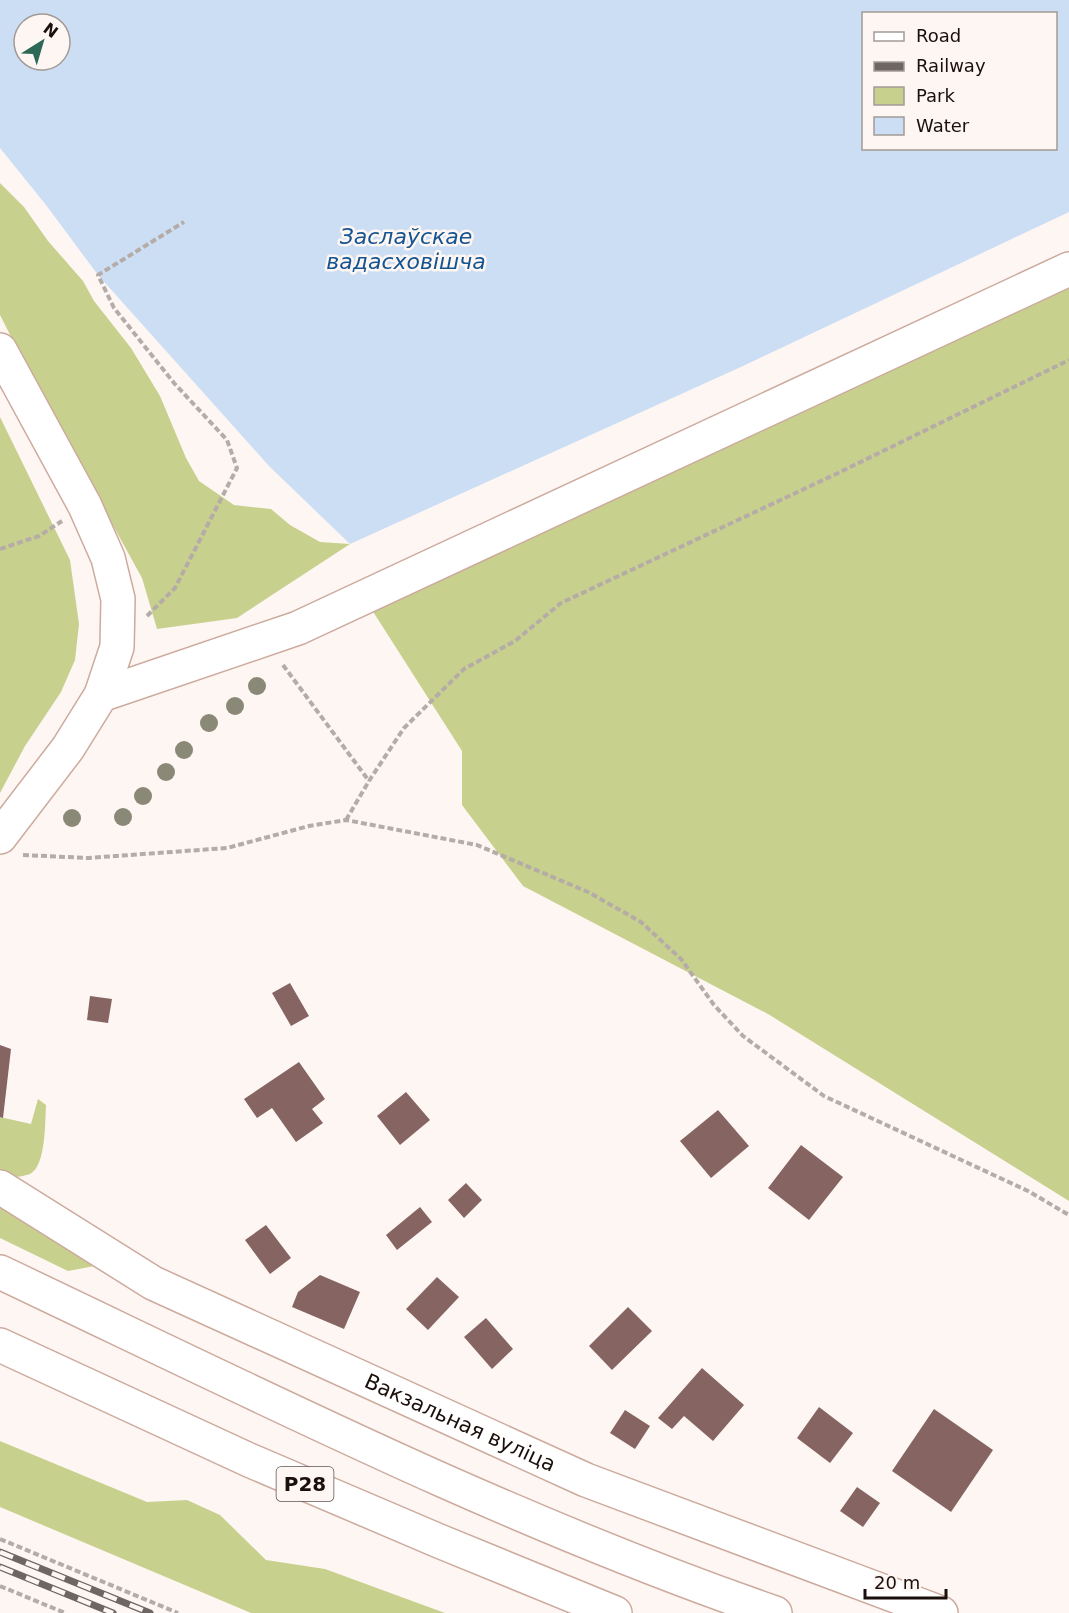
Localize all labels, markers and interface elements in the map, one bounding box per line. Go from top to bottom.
north arrow [12,12,72,72]
legend [862,12,1057,150]
text: N [40,19,62,42]
text: Road [916,25,961,46]
text: Railway [916,55,986,76]
text: Park [916,85,955,106]
text: Water [916,115,970,136]
water label: Заслаўскае вадасховішча [326,224,486,274]
street label: Вакзальная вуліца [361,1369,559,1477]
road number: Р28 [276,1467,334,1501]
scale bar [865,1562,946,1600]
text: 20 m [874,1572,920,1593]

